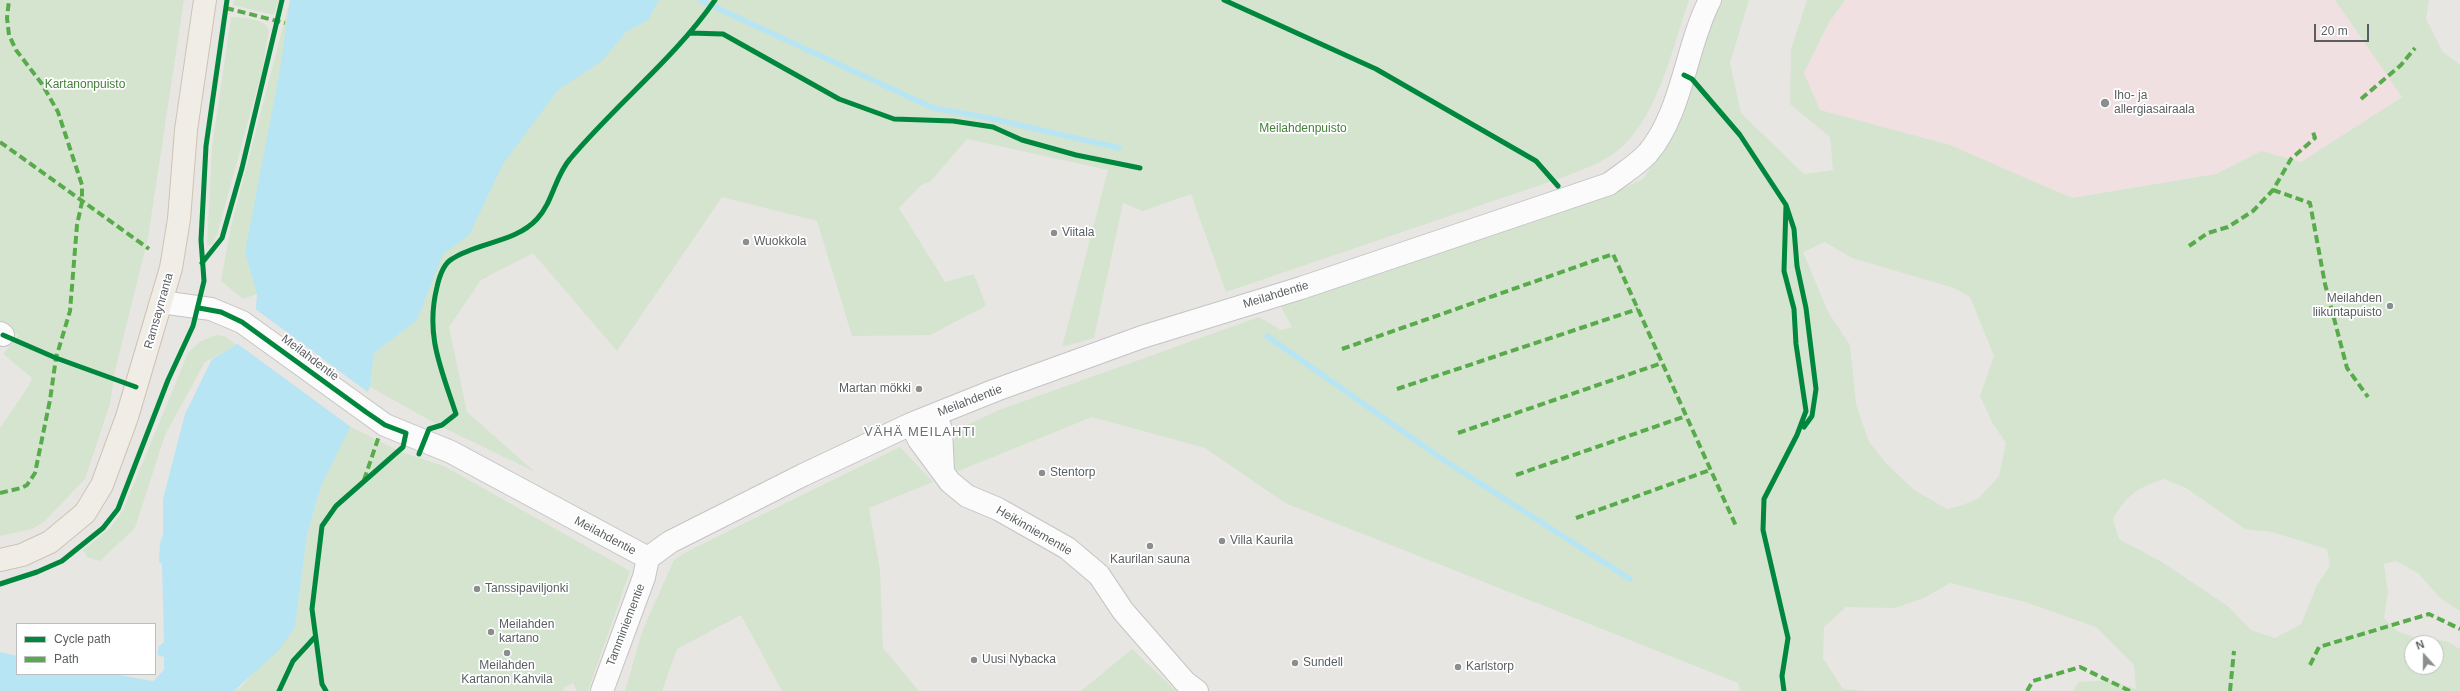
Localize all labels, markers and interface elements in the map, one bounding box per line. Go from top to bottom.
scale bar [2316,16,2371,42]
text: 20 m [2321,24,2348,38]
park label: Kartanonpuisto [45,78,125,92]
place label: Iho- ja allergiasairaala [2114,89,2195,117]
marker: Iho- ja allergiasairaala [2099,97,2111,109]
park label: Meilahdenpuisto [1259,122,1347,136]
place label: Viitala [1062,226,1094,240]
marker: Viitala [1049,228,1059,238]
place label: Wuokkola [754,235,806,249]
marker: Wuokkola [741,237,751,247]
street label: Ramsaynranta [141,272,177,350]
street label: Meilahdentie [1241,278,1311,312]
place label: Meilahden liikuntapuisto [2313,292,2382,320]
marker: Meilahden liikuntapuisto [2385,301,2395,311]
street label: Meilahdentie [278,332,342,384]
place label: Martan mökki [839,382,911,396]
street label: Meilahdentie [936,382,1004,420]
marker: Martan mökki [914,384,924,394]
district label: VÄHÄ MEILAHTI [864,424,976,440]
place label: Stentorp [1050,466,1095,480]
marker: Stentorp [1037,468,1047,478]
street label: Heikinniementie [993,503,1075,559]
street label: Meilahdentie [572,514,638,558]
place label: Villa Kaurila [1230,534,1293,548]
marker: Villa Kaurila [1217,536,1227,546]
marker: Kaurilan sauna [1145,541,1155,551]
place label: Kaurilan sauna [1110,553,1190,567]
place label: Tanssipaviljonki [485,582,568,596]
street label: Tamminiementie [604,582,648,668]
marker: Tanssipaviljonki [472,584,482,594]
place label: Meilahden kartano [499,618,554,646]
legend [16,623,156,675]
marker: Meilahden kartano [486,627,496,637]
text: Cycle path [54,632,111,646]
north arrow [2404,635,2444,675]
text: N [2414,638,2426,652]
marker: Meilahden Kartanon Kahvila [502,648,512,658]
text: Path [54,652,79,666]
place label: Uusi Nybacka [982,653,1056,667]
marker: Uusi Nybacka [969,655,979,665]
place label: Sundell [1303,656,1343,670]
marker: Sundell [1290,658,1300,668]
place label: Meilahden Kartanon Kahvila [461,659,553,687]
place label: Karlstorp [1466,660,1514,674]
marker: Karlstorp [1453,662,1463,672]

